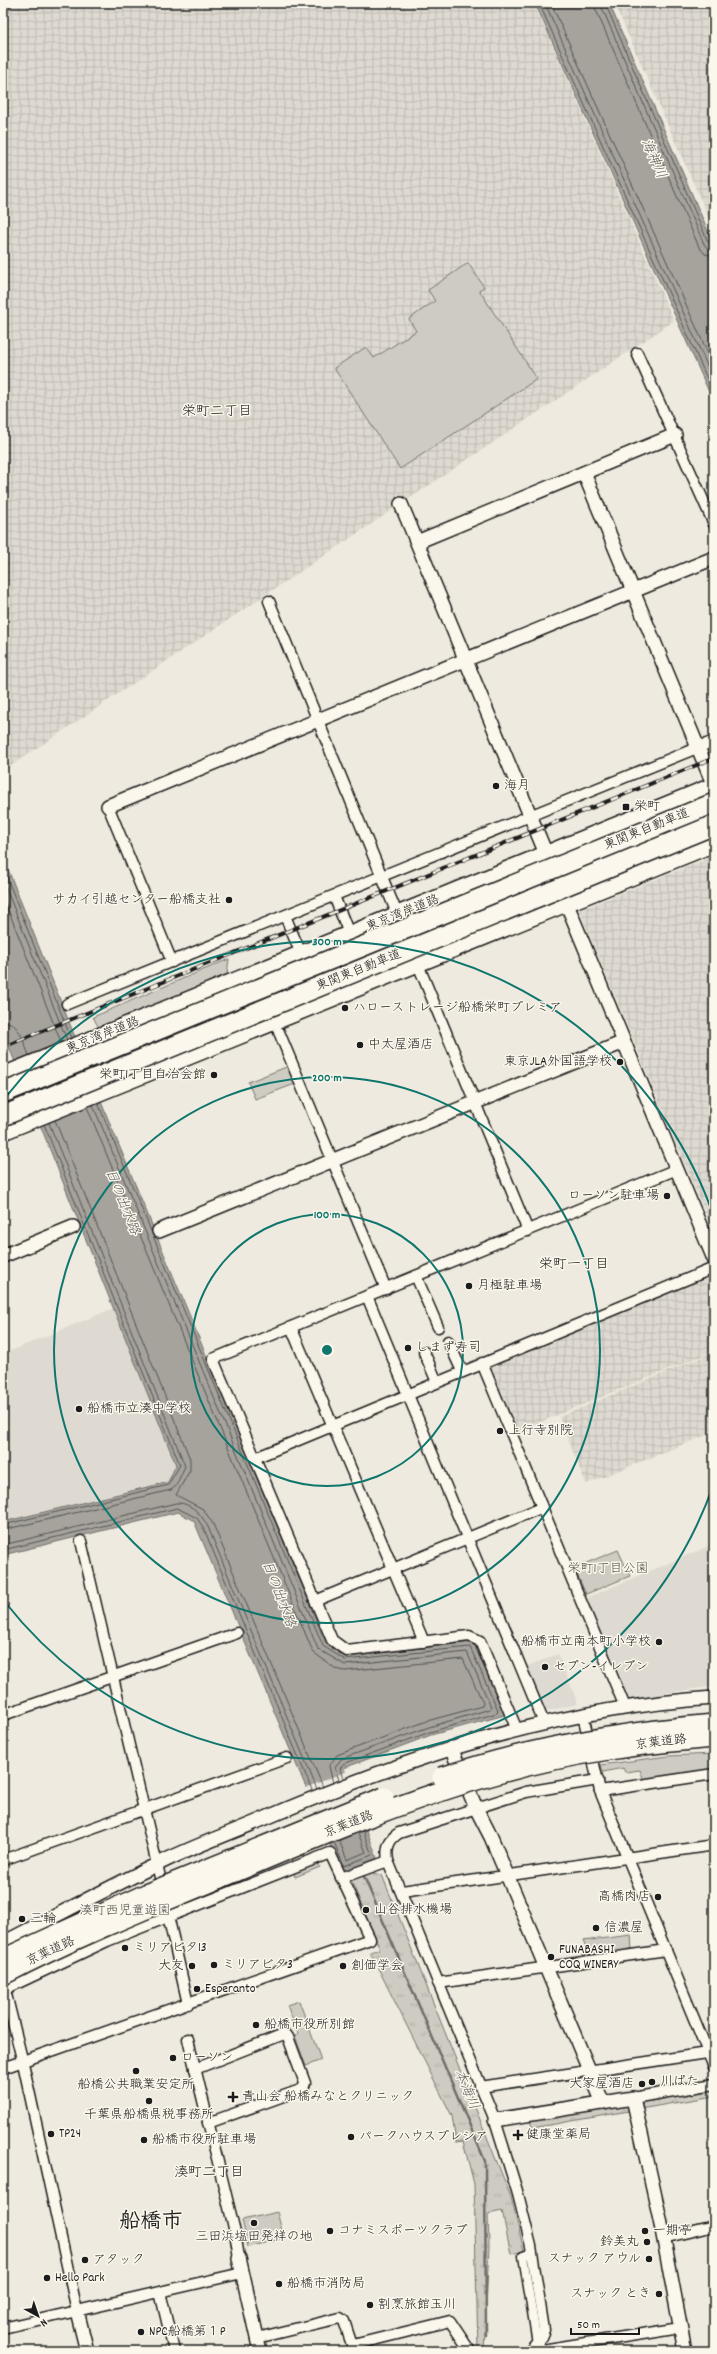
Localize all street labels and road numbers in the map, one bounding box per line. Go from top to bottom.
street label: 東関東自動車道 [601,804,693,856]
street label: 東京湾岸道路 [363,891,443,937]
street label: 東関東自動車道 [313,945,405,997]
street label: 東京湾岸道路 [63,1013,143,1059]
street label: 京葉道路 [634,1730,688,1756]
street label: 京葉道路 [321,1806,377,1844]
street label: 京葉道路 [23,1932,79,1972]

